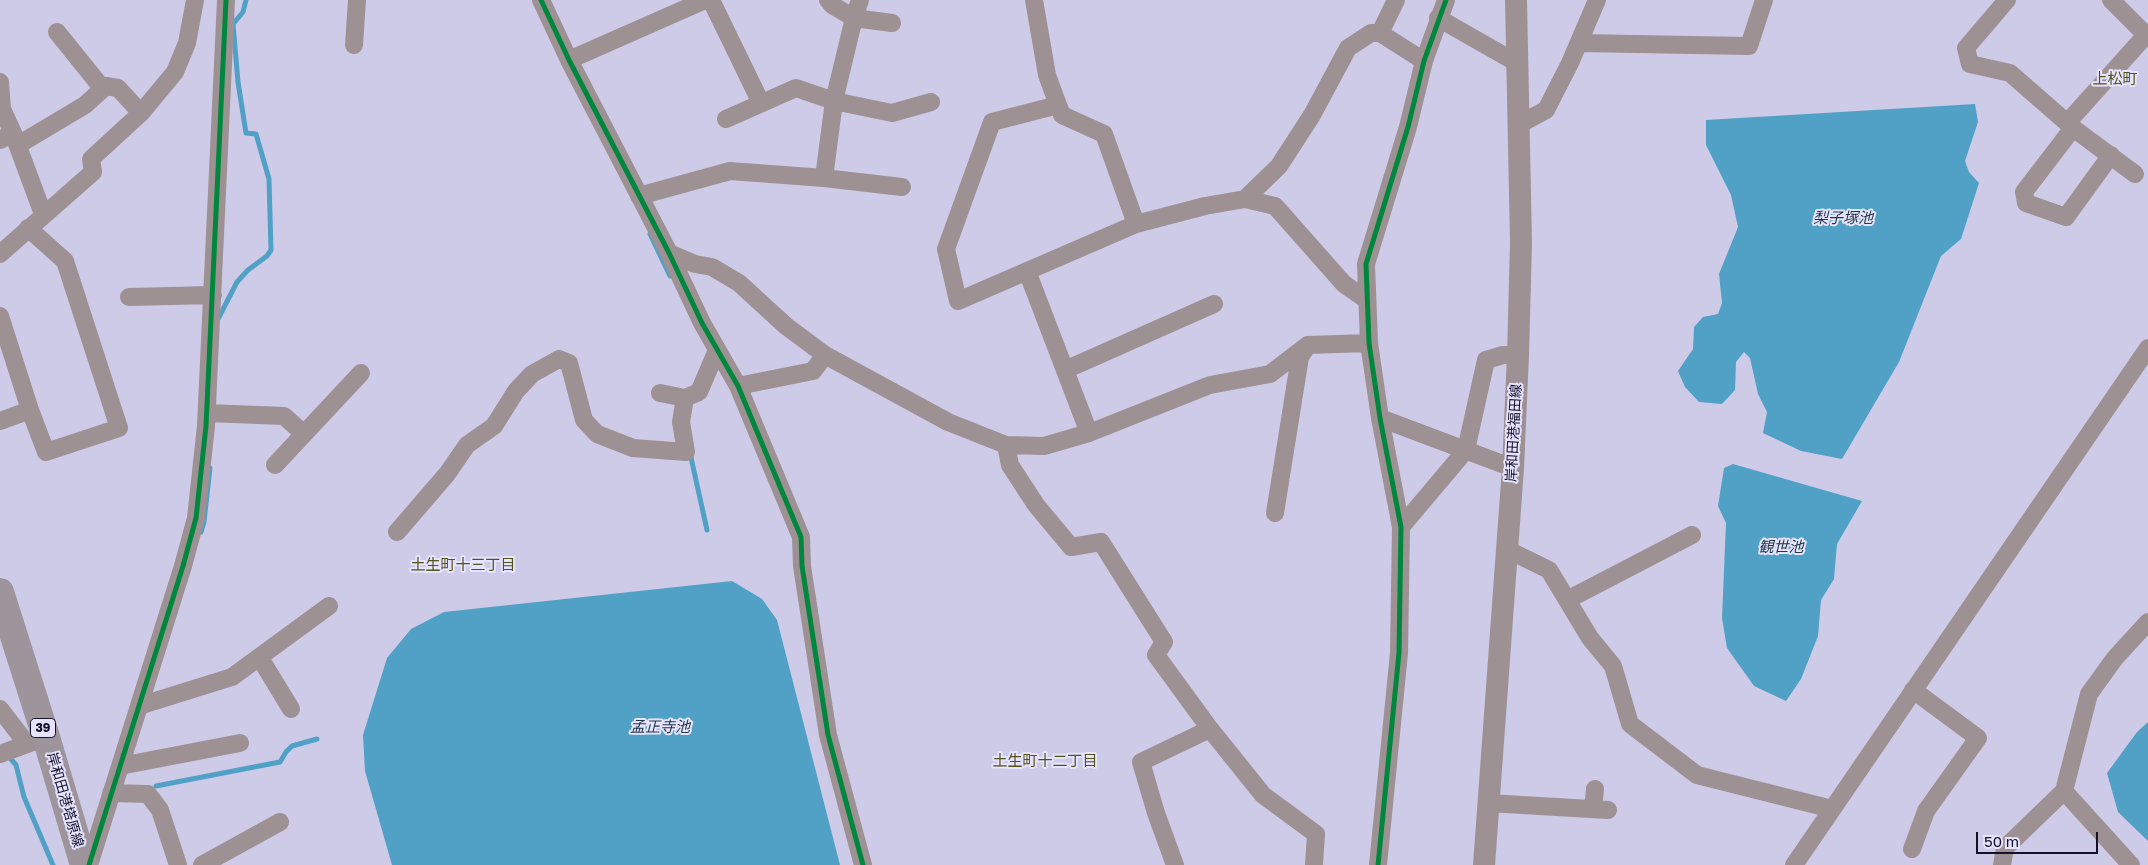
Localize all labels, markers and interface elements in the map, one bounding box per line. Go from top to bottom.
district label: 上松町 [2093,70,2137,88]
water label: 梨子塚池 [1813,209,1873,227]
street label: 岸和田港福田線 [1503,384,1525,482]
water label: 観世池 [1759,538,1803,556]
district label: 土生町十三丁目 [411,556,515,574]
road number: 39 [30,718,56,738]
water label: 孟正寺池 [630,718,690,736]
street label: 岸和田港塔原線 [43,751,87,849]
district label: 土生町十二丁目 [993,752,1097,770]
scale bar [1978,822,2100,854]
text: 50 m [1984,832,2019,850]

